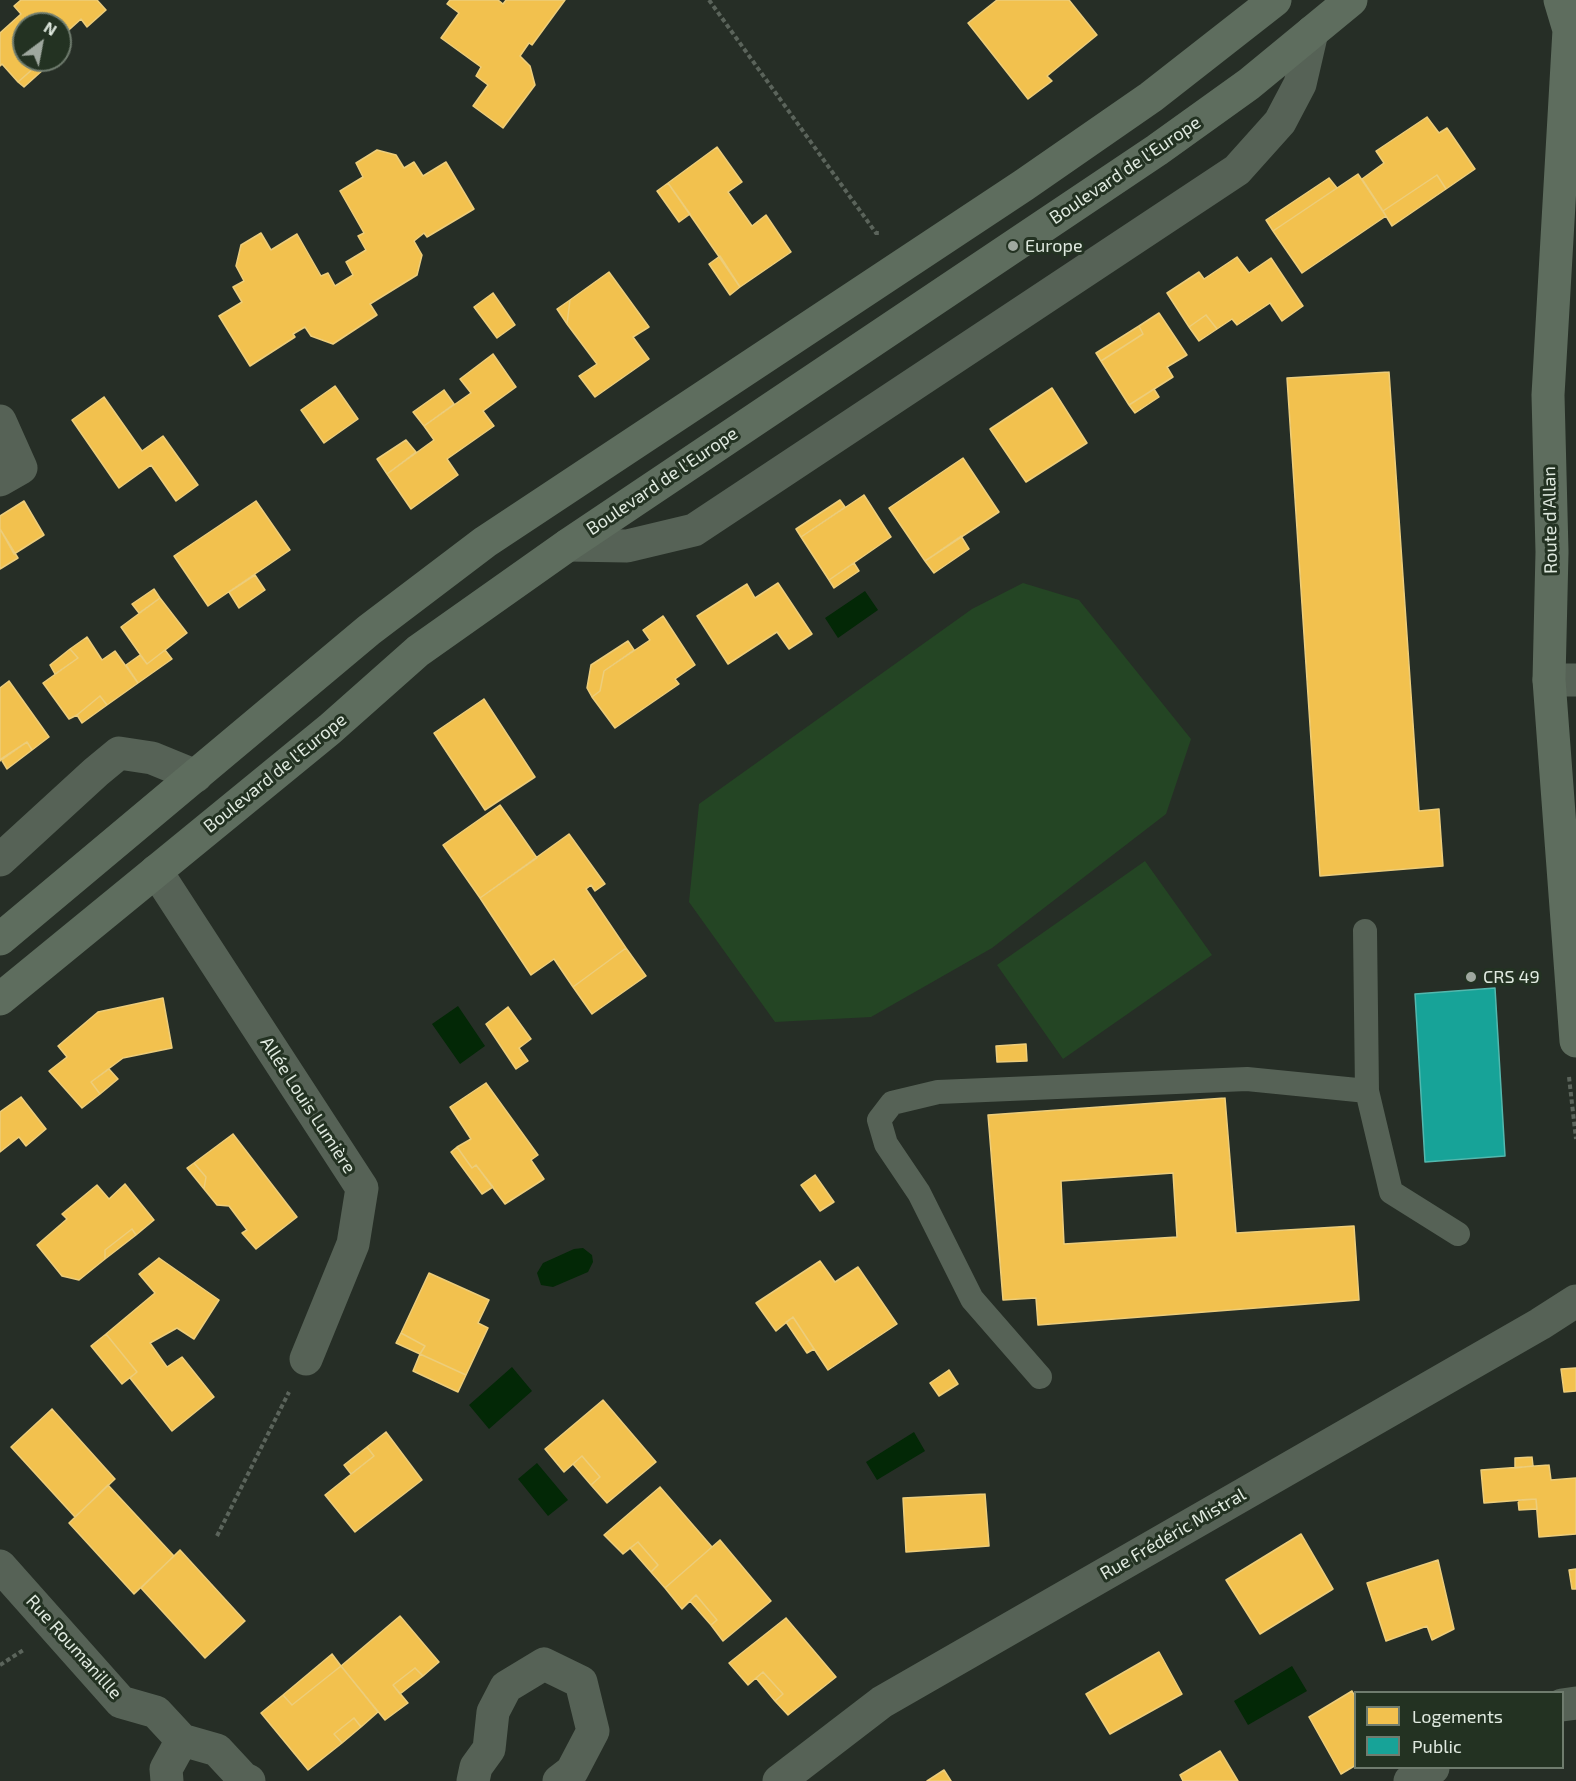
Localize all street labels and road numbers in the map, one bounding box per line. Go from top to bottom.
street label: Boulevard de l'Europe [1045,111,1205,229]
street label: Boulevard de l'Europe [582,422,742,540]
street label: Route d'Allan [1538,466,1562,574]
street label: Boulevard de l'Europe [199,709,351,837]
street label: Allée Louis Lumière [256,1033,360,1177]
street label: Rue Frédéric Mistral [1096,1484,1250,1584]
street label: Rue Roumanillle [22,1590,126,1704]

